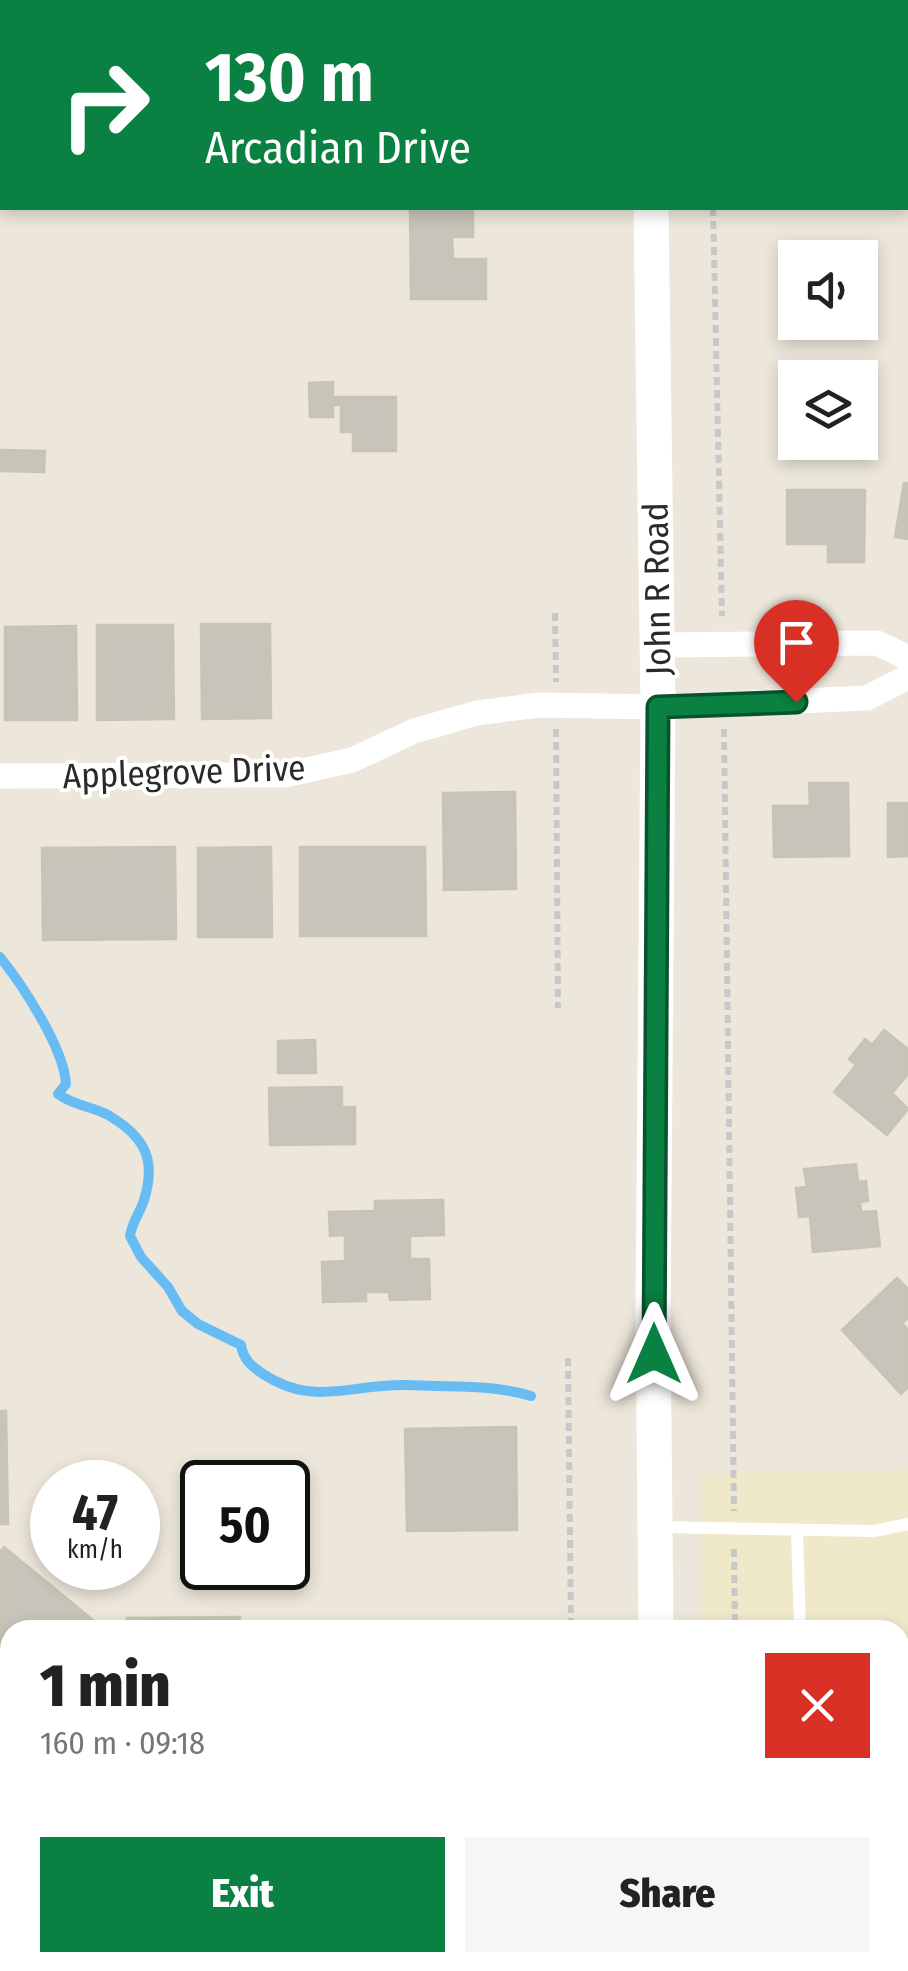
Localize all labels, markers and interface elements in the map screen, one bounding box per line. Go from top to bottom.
text: 130 m [205,36,374,120]
icon: right [40,40,170,170]
text: Arcadian Drive [205,121,471,175]
map controls [778,240,878,460]
button: sound [778,240,878,340]
button: layers [778,360,878,460]
street label: John R Road [634,502,680,676]
pin [754,600,839,703]
icon: arrive [769,615,824,670]
street label: Applegrove Drive [62,747,306,797]
position arrow [602,1302,706,1406]
speed limit sign: 50 [180,1460,310,1590]
text: 47 [72,1483,118,1543]
text: km/h [67,1535,123,1565]
text: 1 min [40,1650,171,1722]
button: close [765,1653,870,1758]
text: 160 m · 09:18 [40,1724,205,1762]
button: Exit [40,1837,445,1952]
button: Share [465,1837,870,1952]

